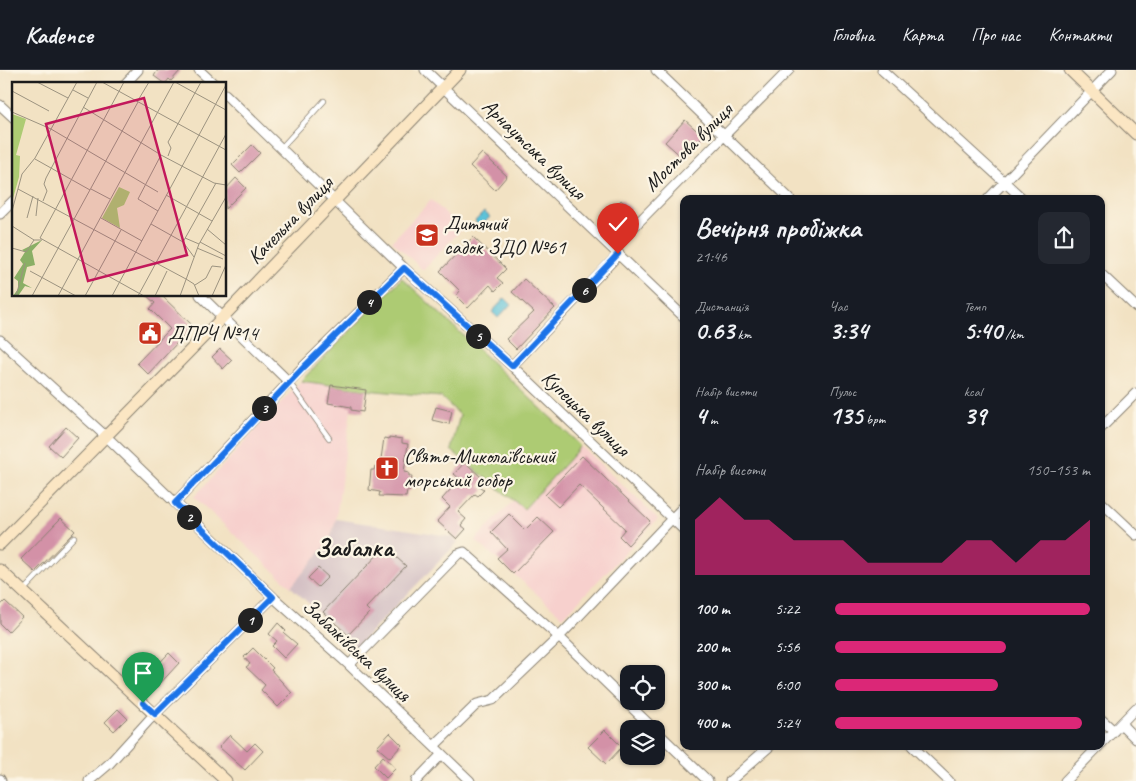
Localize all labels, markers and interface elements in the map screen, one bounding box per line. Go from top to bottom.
text: Kadence [25,20,93,50]
text: Головна [832,24,874,46]
text: Карта [902,24,943,46]
text: Про нас [971,24,1021,46]
text: Контакти [1049,24,1111,46]
inset map [12,82,226,296]
street label: Арнаутська вулиця [477,93,592,206]
street label: Мостова вулиця [638,96,739,197]
street label: Качельна вулиця [242,169,340,269]
pin [597,203,639,254]
place label: Дитячий садок ЗДО №61 [444,210,567,260]
icon: check [604,210,632,238]
text: Вечірня пробіжка [695,210,861,245]
button: share [1038,212,1090,264]
school or university icon: Дитячий садок ЗДО №61 [414,222,440,248]
text: 21:46 [695,247,727,267]
pin: 6 [572,278,596,302]
text: 6 [581,282,588,299]
pin: 4 [356,290,382,314]
text: 4 [366,294,373,311]
text: Дистанція [695,298,748,315]
text: Час [829,298,848,315]
text: Темп [964,298,986,315]
text: 0.63 [695,315,734,347]
text: 3:34 [829,315,868,347]
text: 5:40 [964,315,1002,347]
public building icon: ДПРЧ №14 [137,320,163,346]
place label: ДПРЧ №14 [168,320,261,346]
pin: 5 [466,324,490,348]
text: km [734,326,751,343]
text: /km [1002,326,1024,343]
text: 5 [475,328,482,345]
street label: Купецька вулиця [536,364,637,463]
text: Набір висоти [695,383,756,400]
text: Пульс [829,383,856,400]
text: kcal [964,383,982,400]
pin: 3 [252,396,276,420]
text: 3 [261,400,268,417]
text: 4 [695,400,706,432]
text: 135 [829,400,863,432]
text: 39 [964,400,986,432]
text: m [706,411,718,428]
text: bpm [863,411,885,428]
place label: Свято-Миколаївський морський собор [404,443,557,493]
church icon: Свято-Миколаївський морський собор [374,455,400,481]
text: Набір висоти [695,460,765,480]
text: 150–153 m [1027,460,1090,480]
pin: 2 [176,504,202,530]
text: 2 [186,509,193,526]
district label: Забалка [315,531,396,564]
street label: Забалківська вулиця [297,593,418,708]
text: 100 m [695,599,730,619]
text: 5:22 [775,599,800,619]
pin: 1 [238,608,262,632]
text: 1 [247,612,254,629]
text: 200 m [695,637,730,657]
text: 5:56 [775,637,800,657]
pin [122,652,164,703]
icon: arrive [129,659,157,687]
map controls [620,665,665,765]
button: locate [620,665,665,710]
text: 300 m [695,675,730,695]
text: 6:00 [775,675,800,695]
text: 400 m [695,713,730,733]
text: 5:24 [775,713,800,733]
button: layers [620,720,665,765]

